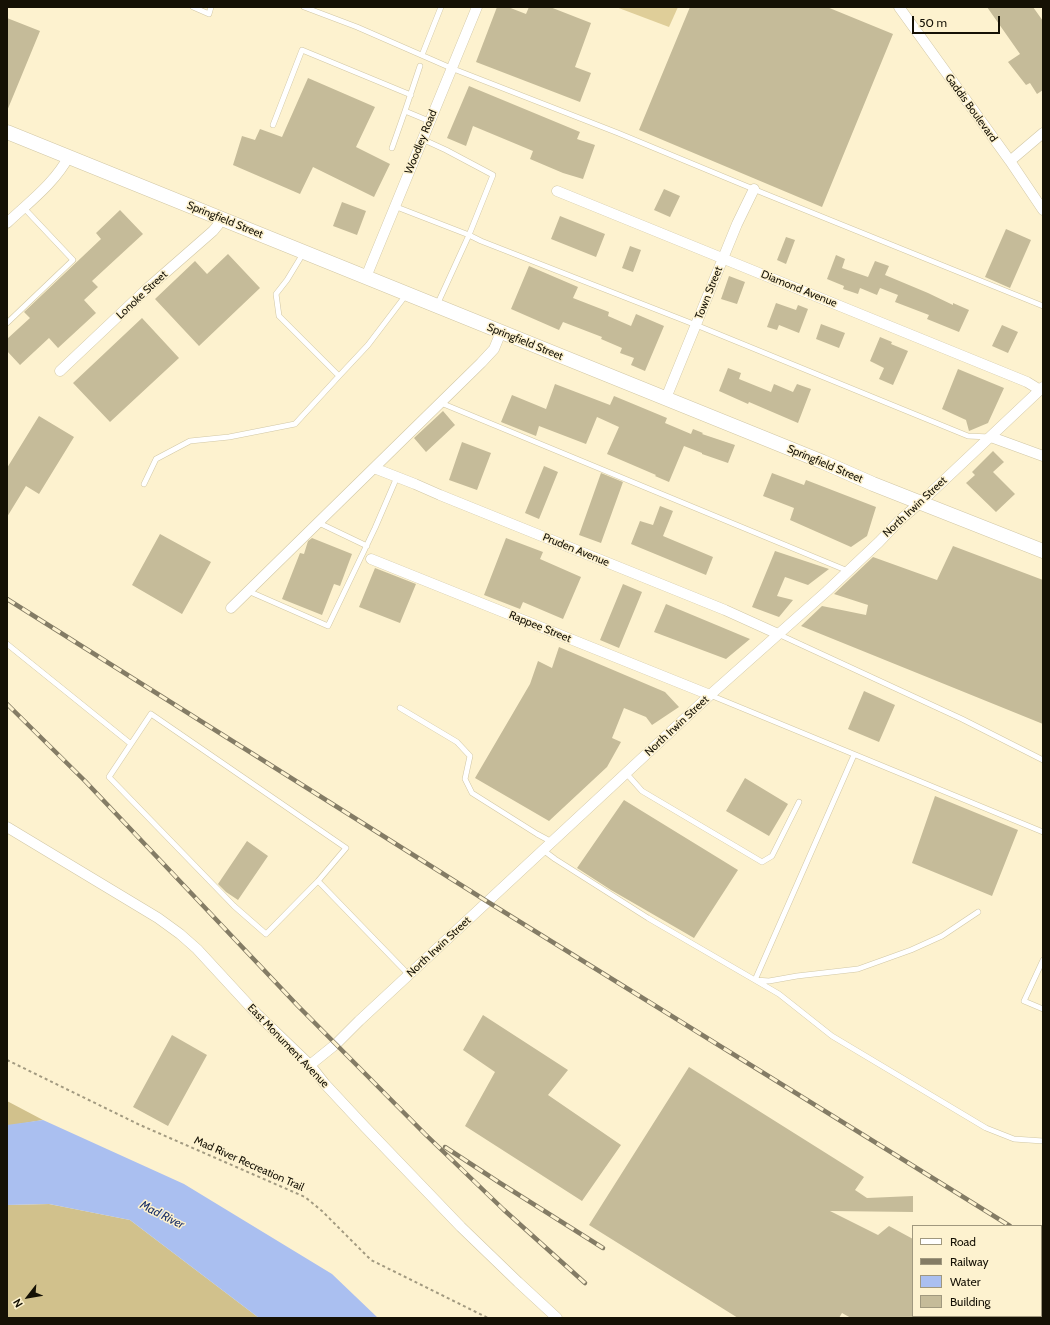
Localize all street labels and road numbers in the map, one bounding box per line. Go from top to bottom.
street label: Gaddis Boulevard [942,71,1000,145]
street label: Woodley Road [402,108,440,176]
street label: Springfield Street [185,199,265,241]
street label: Town Street [692,265,726,321]
street label: Lonoke Street [114,268,170,322]
street label: Diamond Avenue [759,268,839,310]
street label: Springfield Street [485,321,565,363]
street label: Springfield Street [785,442,865,486]
street label: North Irwin Street [880,474,950,540]
street label: Pruden Avenue [541,531,611,569]
street label: Rappee Street [507,608,573,646]
street label: North Irwin Street [642,693,712,759]
street label: North Irwin Street [404,914,474,980]
street label: East Monument Avenue [245,1001,331,1091]
street label: Mad River Recreation Trail [192,1134,306,1194]

